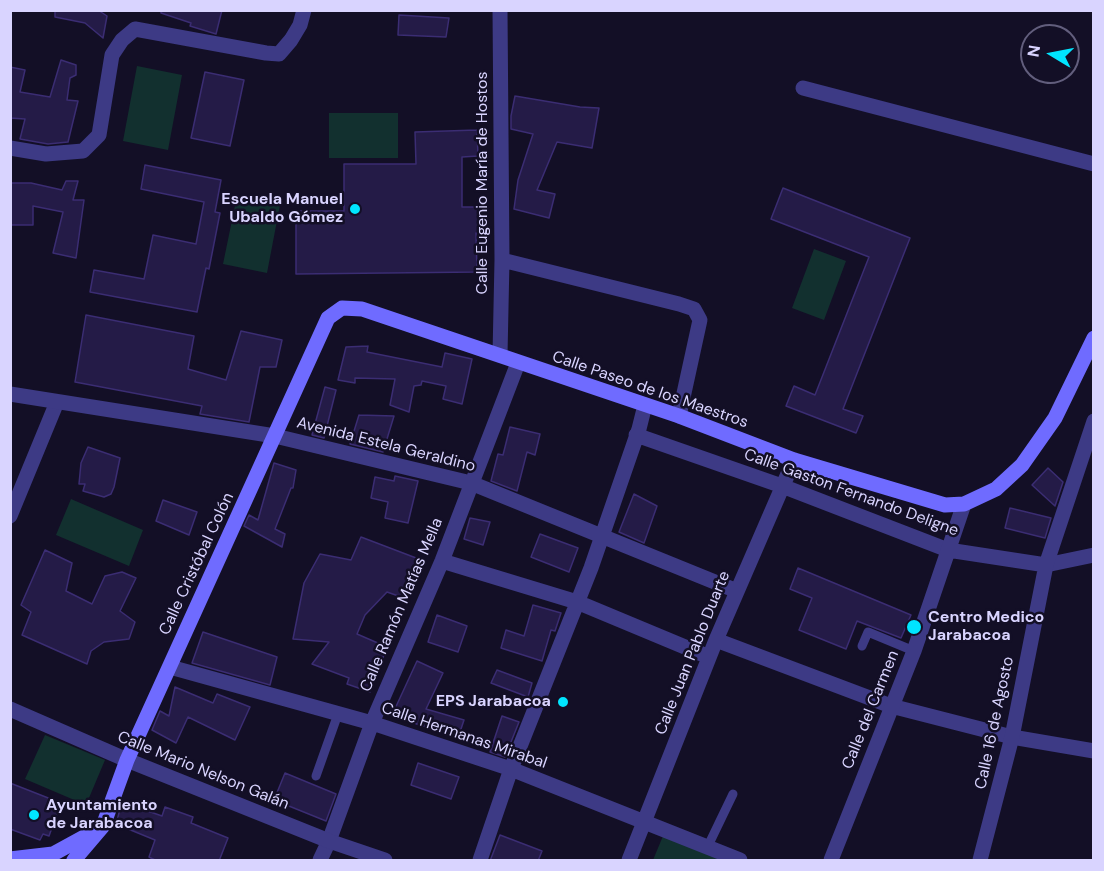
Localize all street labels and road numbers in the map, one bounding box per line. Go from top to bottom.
street label: Calle Eugenio María de Hostos [473,72,493,294]
street label: Calle Paseo de los Maestros [549,347,751,433]
street label: Avenida Estela Geraldino [295,414,477,476]
street label: Calle Gaston Fernando Deligne [741,445,961,541]
street label: Calle Cristóbal Colón [156,490,238,638]
street label: Calle Ramón Matías Mella [357,515,447,695]
street label: Calle Juan Pablo Duarte [651,568,735,738]
street label: Calle del Carmen [838,648,904,772]
street label: Calle 16 de Agosto [972,655,1018,791]
street label: Calle Hermanas Mirabal [379,699,549,773]
street label: Calle Mario Nelson Galán [114,728,292,814]

